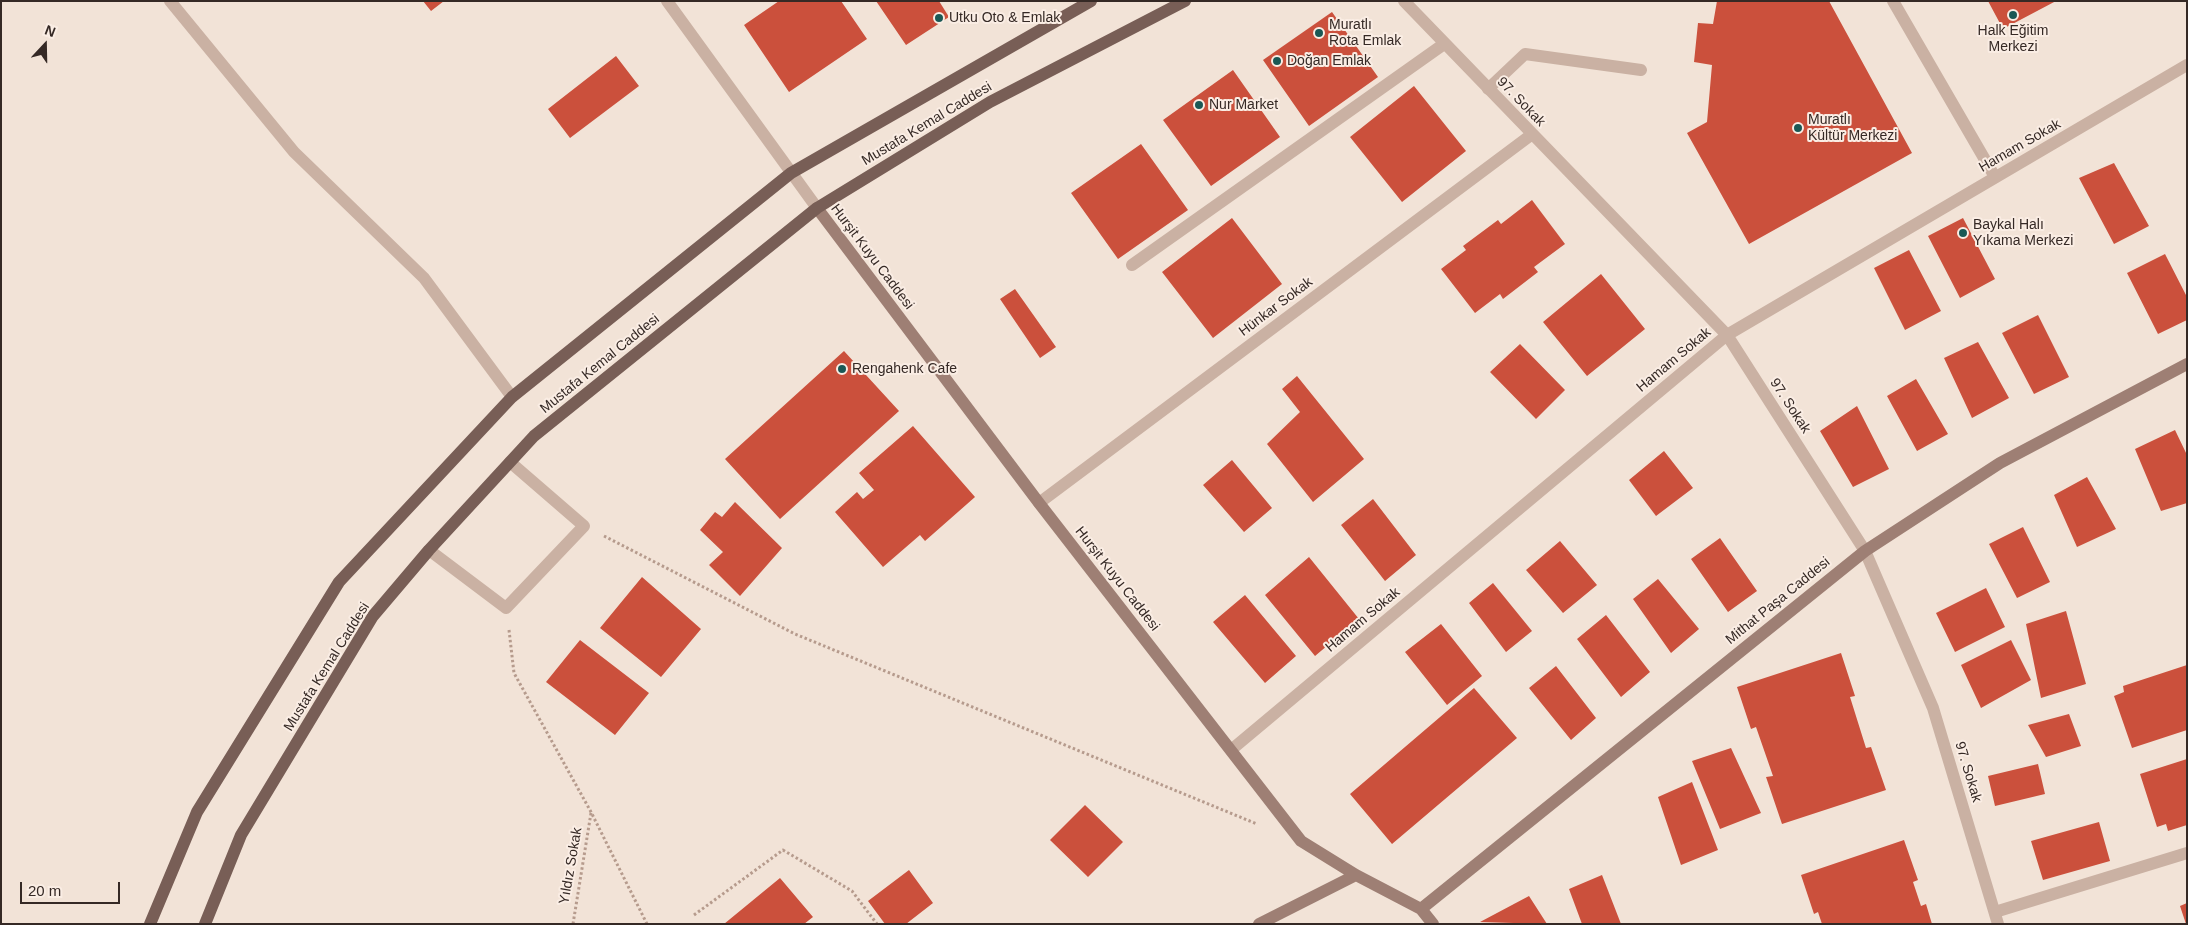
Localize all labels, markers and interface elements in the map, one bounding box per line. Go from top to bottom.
marker: Halk Eğitim Merkezi [2007,9,2019,21]
place label: Utku Oto & Emlak [949,10,1060,26]
marker: Utku Oto & Emlak [933,12,945,24]
place label: Muratlı Rota Emlak [1329,17,1401,49]
north arrow [20,20,70,70]
text: N [43,22,58,40]
place label: Halk Eğitim Merkezi [1978,23,2048,56]
marker: Muratlı Rota Emlak [1313,27,1325,39]
place label: Doğan Emlak [1287,53,1371,69]
marker: Doğan Emlak [1271,55,1283,67]
street label: 97. Sokak [1493,74,1549,130]
street label: Mustafa Kemal Caddesi [859,79,995,169]
place label: Nur Market [1209,97,1278,113]
marker: Nur Market [1193,99,1205,111]
place label: Muratlı Kültür Merkezi [1808,112,1897,144]
street label: Hamam Sokak [1976,116,2064,176]
marker: Muratlı Kültür Merkezi [1792,122,1804,134]
street label: Hurşit Kuyu Caddesi [827,201,917,313]
place label: Baykal Halı Yıkama Merkezi [1973,217,2073,250]
marker: Baykal Halı Yıkama Merkezi [1957,227,1969,239]
street label: Hünkar Sokak [1236,274,1316,340]
street label: Mustafa Kemal Caddesi [537,311,663,417]
street label: Hamam Sokak [1633,324,1715,396]
place label: Rengahenk Cafe [852,361,957,377]
marker: Rengahenk Cafe [836,363,848,375]
street label: 97. Sokak [1766,375,1814,437]
street label: Hurşit Kuyu Caddesi [1071,524,1163,634]
street label: Mithat Paşa Caddesi [1723,554,1833,648]
street label: Hamam Sokak [1322,584,1404,656]
street label: Mustafa Kemal Caddesi [280,600,374,734]
street label: 97. Sokak [1951,740,1985,804]
street label: Yıldız Sokak [556,826,586,906]
scale bar [22,872,122,904]
text: 20 m [28,882,61,899]

